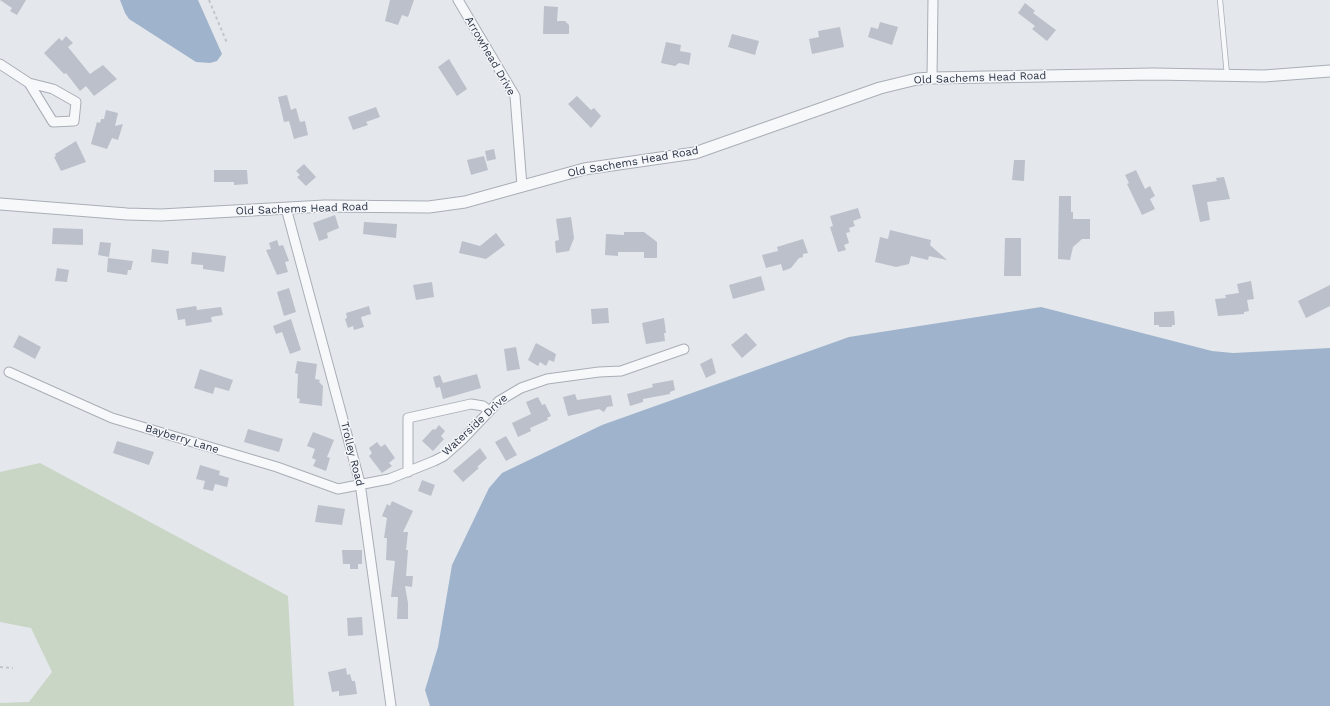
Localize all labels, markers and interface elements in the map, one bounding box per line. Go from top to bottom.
street label: Arrowhead Drive [462,14,518,98]
street label: Old Sachems Head Road [913,69,1047,87]
street label: Old Sachems Head Road [566,144,700,180]
street label: Old Sachems Head Road [235,200,369,218]
street label: Waterside Drive [440,391,510,459]
street label: Trolley Road [338,420,366,488]
street label: Bayberry Lane [144,422,220,456]

